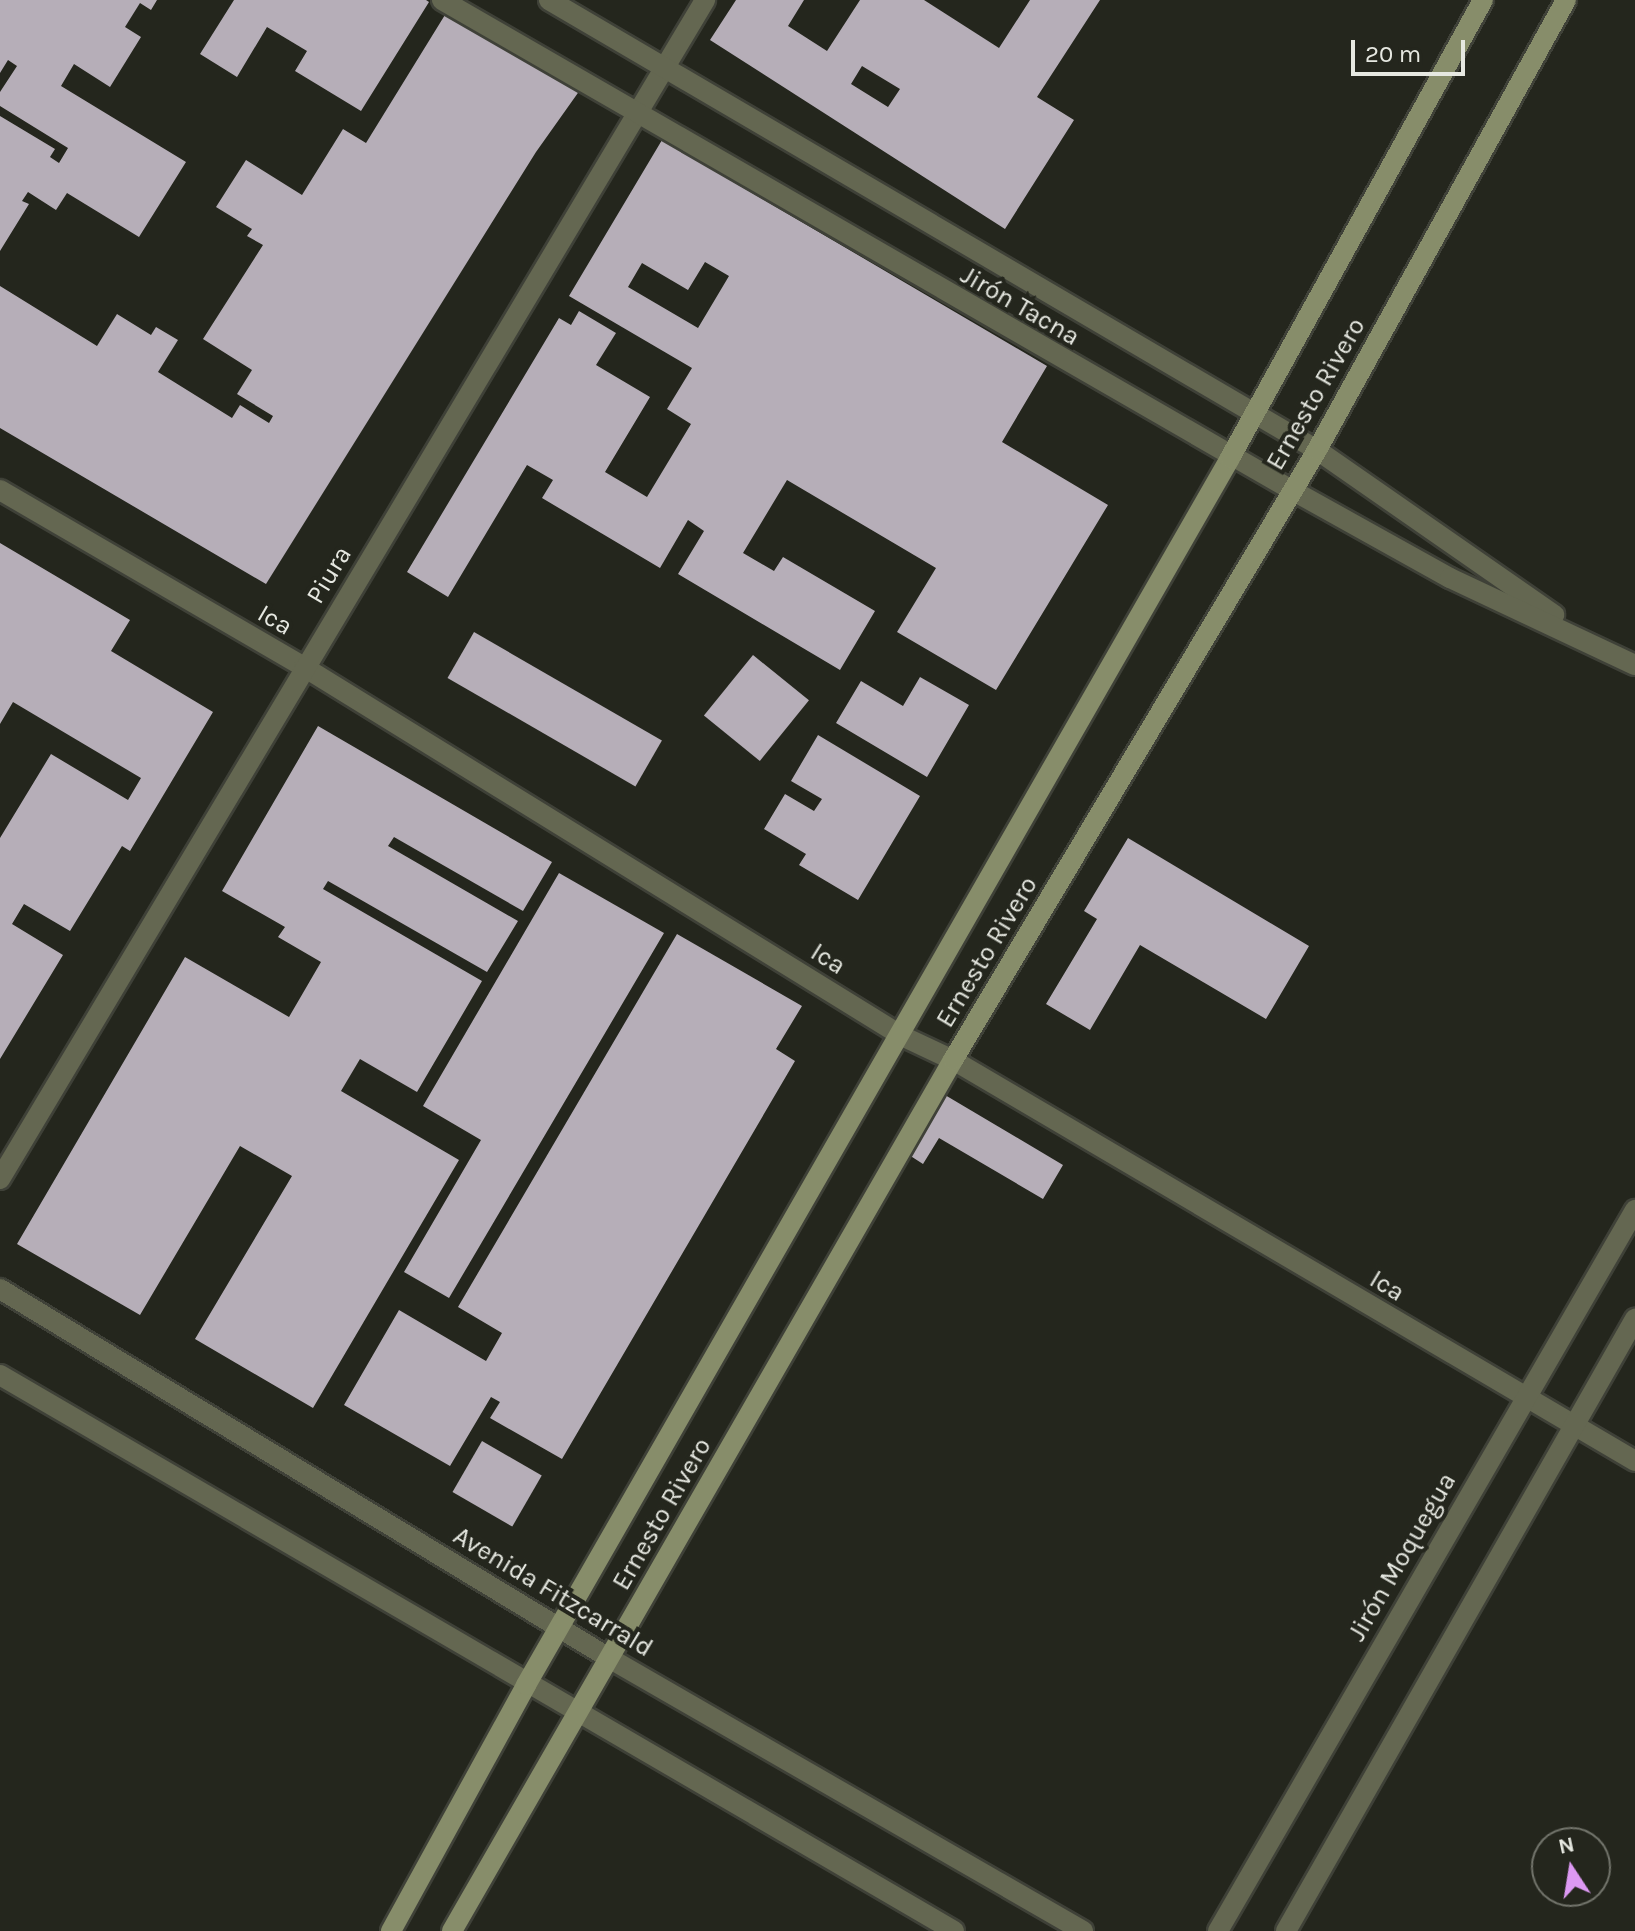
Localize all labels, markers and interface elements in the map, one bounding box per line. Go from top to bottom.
scale bar [1355,24,1469,74]
text: 20 m [1365,40,1421,68]
street label: Jirón Tacna [955,259,1085,353]
street label: Ernesto Rivero [1260,312,1372,476]
street label: Piura [300,541,358,609]
street label: Ica [252,598,298,642]
street label: Ernesto Rivero [930,871,1044,1033]
street label: Ica [805,936,851,982]
street label: Ica [1364,1264,1410,1308]
street label: Ernesto Rivero [606,1432,718,1596]
street label: Jirón Moquegua [1341,1467,1463,1647]
street label: Avenida Fitzcarrald [448,1520,658,1664]
north arrow [1531,1827,1611,1907]
text: N [1556,1831,1577,1860]

